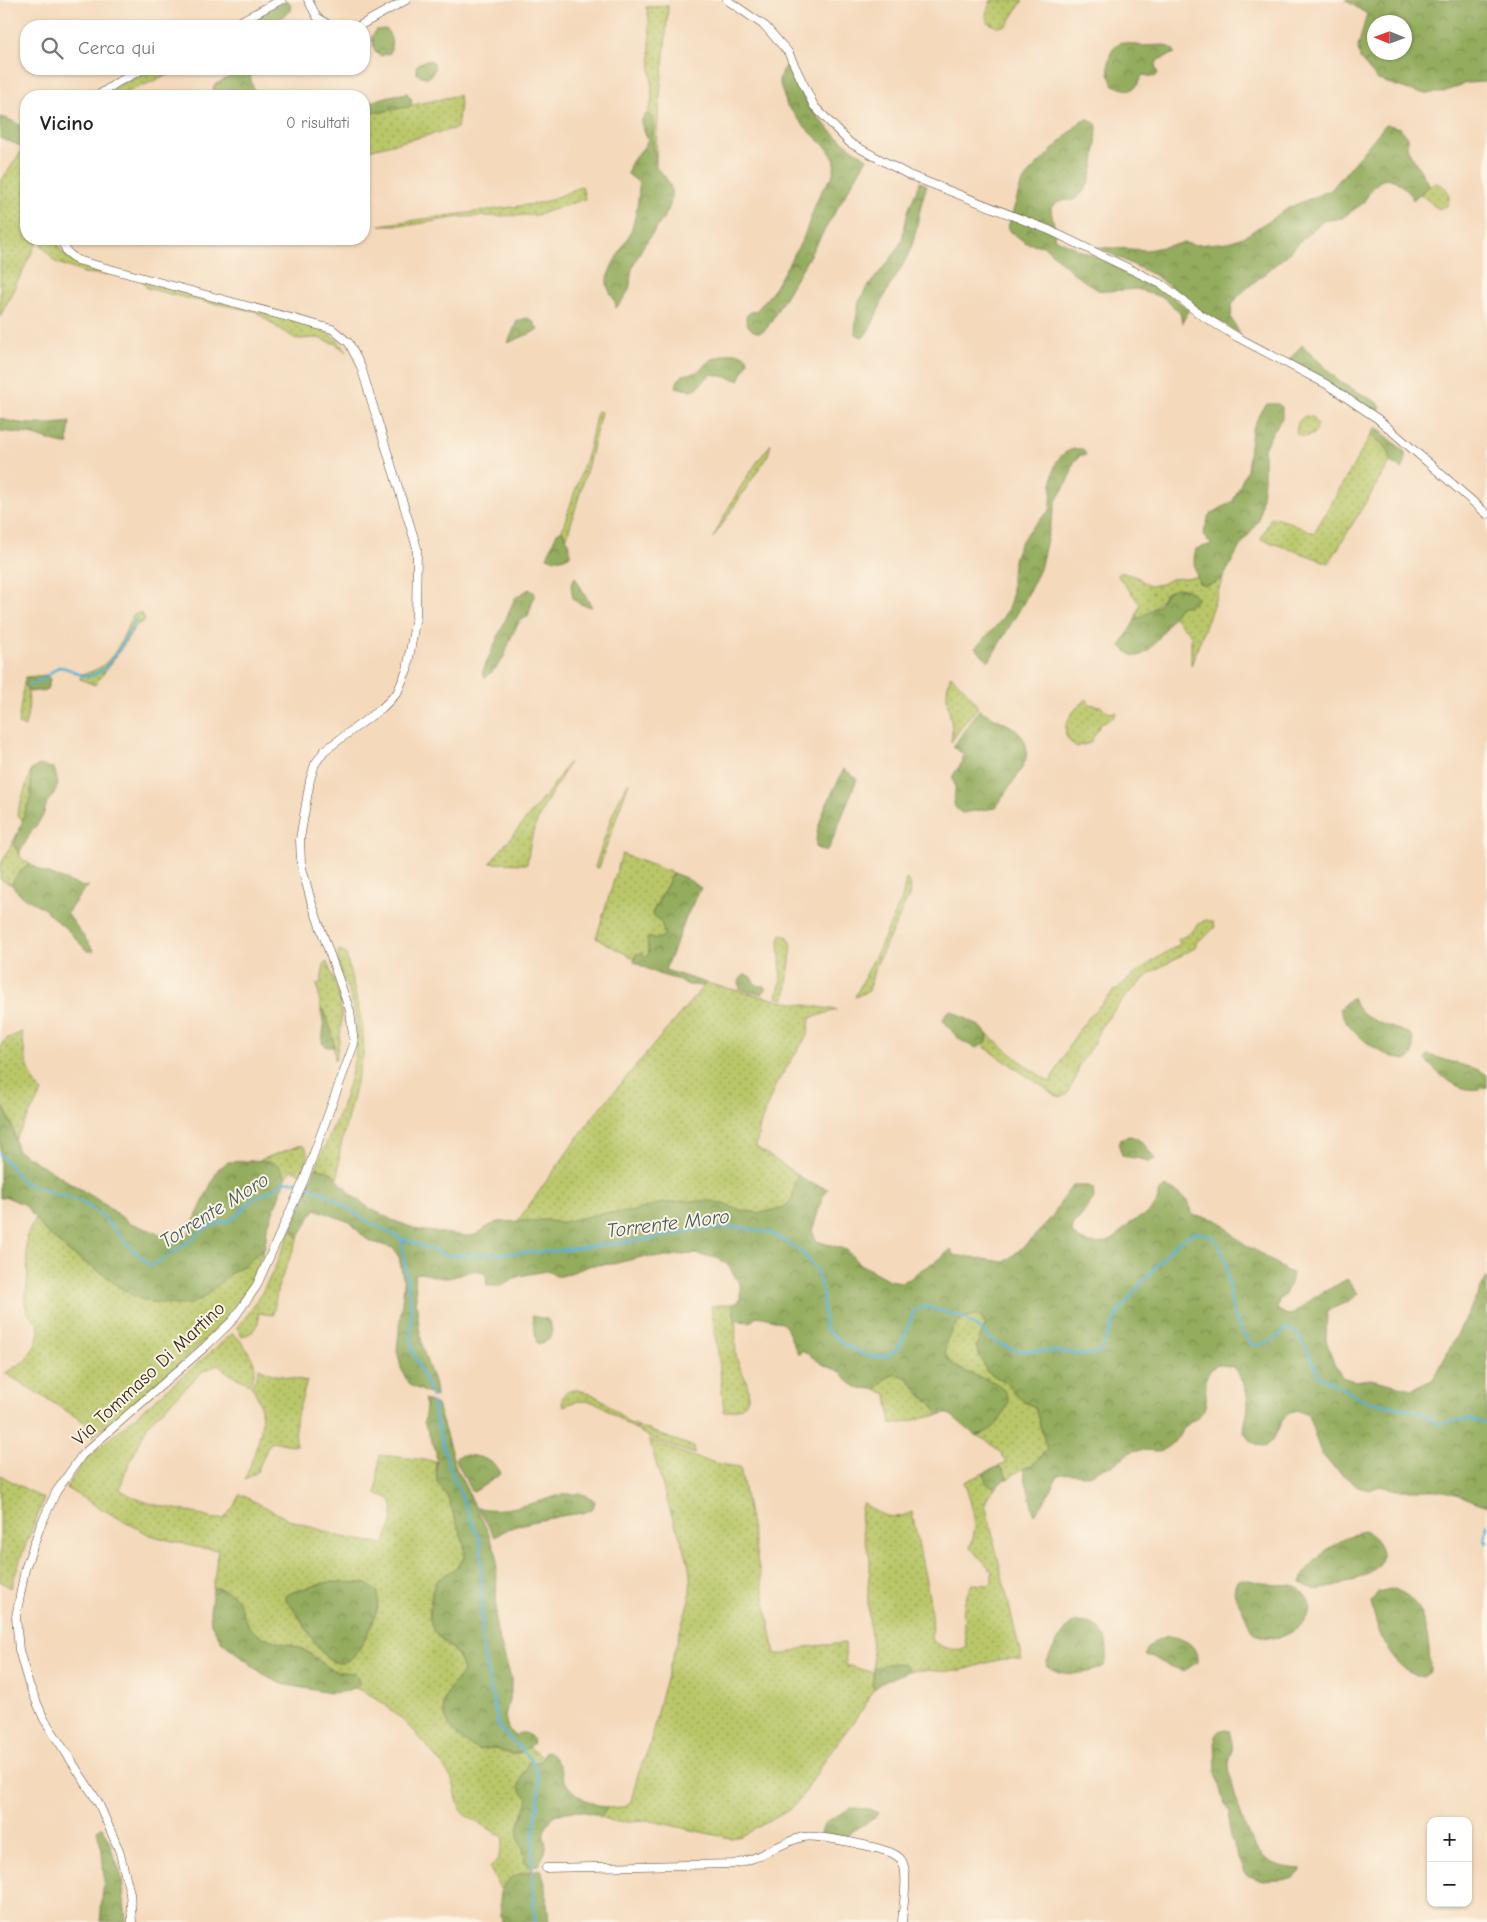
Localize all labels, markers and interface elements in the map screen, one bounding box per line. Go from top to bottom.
north arrow [1367,15,1412,60]
search box [20,20,370,75]
icon: search [38,34,66,62]
text: Cerca qui [78,37,155,59]
text: Vicino [40,111,94,135]
text: 0 risultati [286,114,350,132]
water label: Torrente Moro [156,1168,273,1253]
water label: Torrente Moro [605,1205,731,1242]
street label: Via Tommaso Di Martino [68,1297,230,1450]
map controls [1427,1817,1472,1907]
button: + [1427,1817,1472,1862]
button: − [1427,1862,1472,1907]

